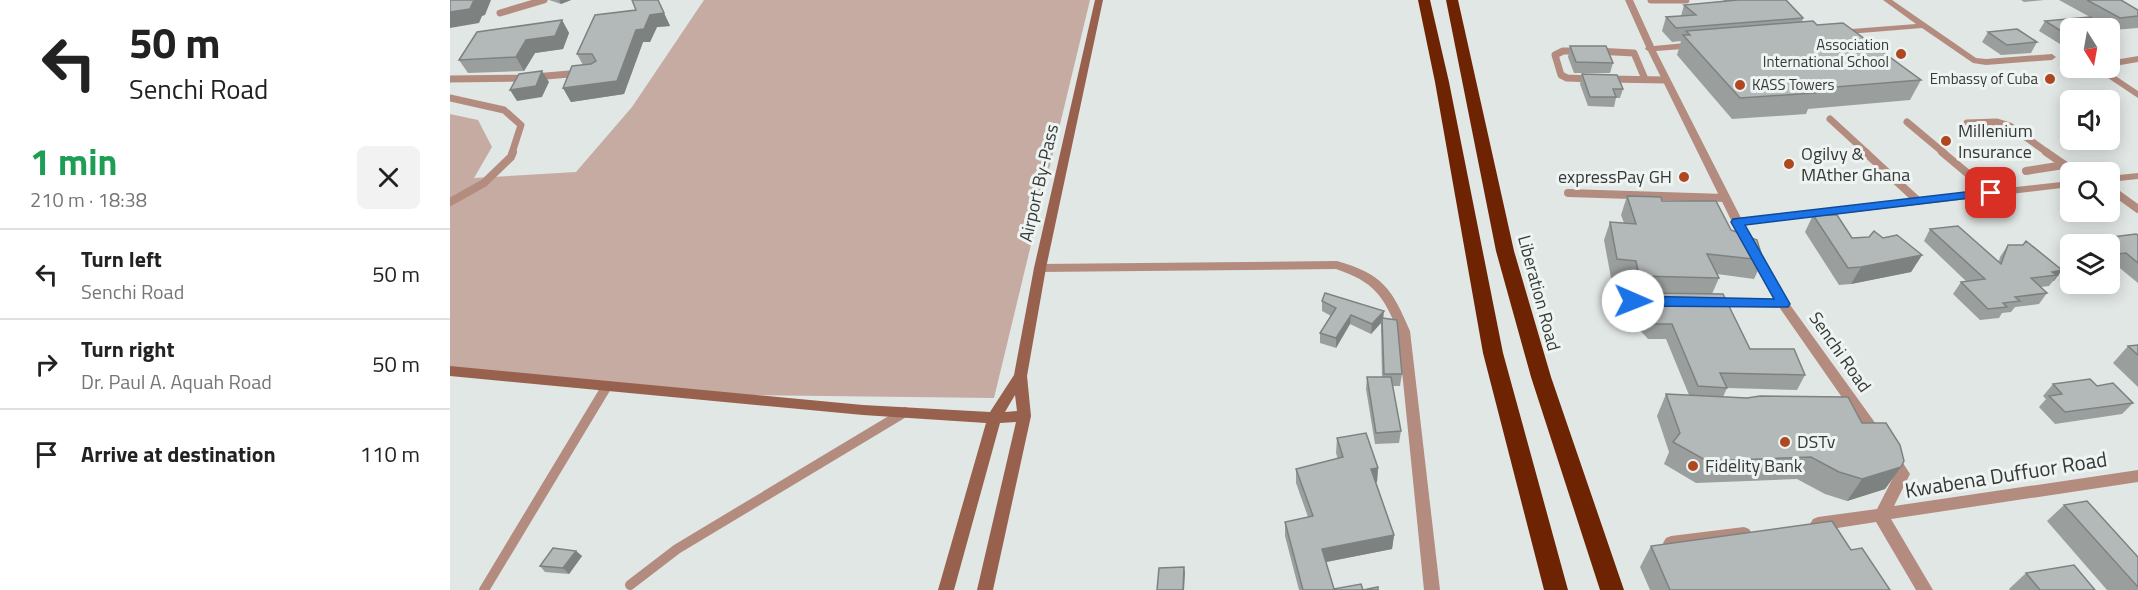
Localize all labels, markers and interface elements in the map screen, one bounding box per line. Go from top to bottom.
text: 50 m [129,10,221,74]
north arrow [2060,18,2120,78]
map controls [2060,18,2120,294]
icon: left [30,24,108,102]
place label: Association International School [1763,33,1889,73]
marker: Association International School [1894,47,1908,61]
place label: Embassy of Cuba [1930,67,2038,90]
text: Senchi Road [129,68,268,109]
marker: Embassy of Cuba [2043,72,2057,86]
place label: KASS Towers [1752,73,1834,96]
marker: KASS Towers [1733,78,1747,92]
button: sound [2060,90,2120,150]
place label: Millenium Insurance [1958,117,2033,165]
street label: Airport By-Pass [1012,121,1065,244]
text: 1 min [30,134,117,189]
marker: Millenium Insurance [1939,134,1953,148]
place label: Ogilvy & MAther Ghana [1801,140,1910,188]
button: close [357,146,420,209]
marker: Ogilvy & MAther Ghana [1782,157,1796,171]
button: search [2060,162,2120,222]
place label: expressPay GH [1558,163,1672,190]
pin [1965,167,2016,218]
marker: expressPay GH [1677,170,1691,184]
icon: arrive [1974,176,2007,209]
text: 210 m · 18:38 [30,184,147,215]
street label: Liberation Road [1511,232,1568,354]
button: layers [2060,234,2120,294]
text: Turn left [81,242,162,276]
text: 50 m [372,257,420,291]
icon: left [30,258,63,291]
position arrow [1601,269,1665,333]
text: Senchi Road [81,276,184,307]
street label: Senchi Road [1803,306,1878,398]
text: Turn right [81,332,175,366]
text: 50 m [372,347,420,381]
icon: right [30,348,63,381]
text: Dr. Paul A. Aquah Road [81,366,272,397]
place label: DSTv [1797,428,1836,455]
marker: DSTv [1778,435,1792,449]
text: Arrive at destination [81,437,276,471]
text: 110 m [360,437,420,471]
icon: arrive [30,438,63,471]
street label: Kwabena Duffuor Road [1903,442,2109,506]
place label: Fidelity Bank [1705,452,1803,479]
marker: Fidelity Bank [1686,459,1700,473]

